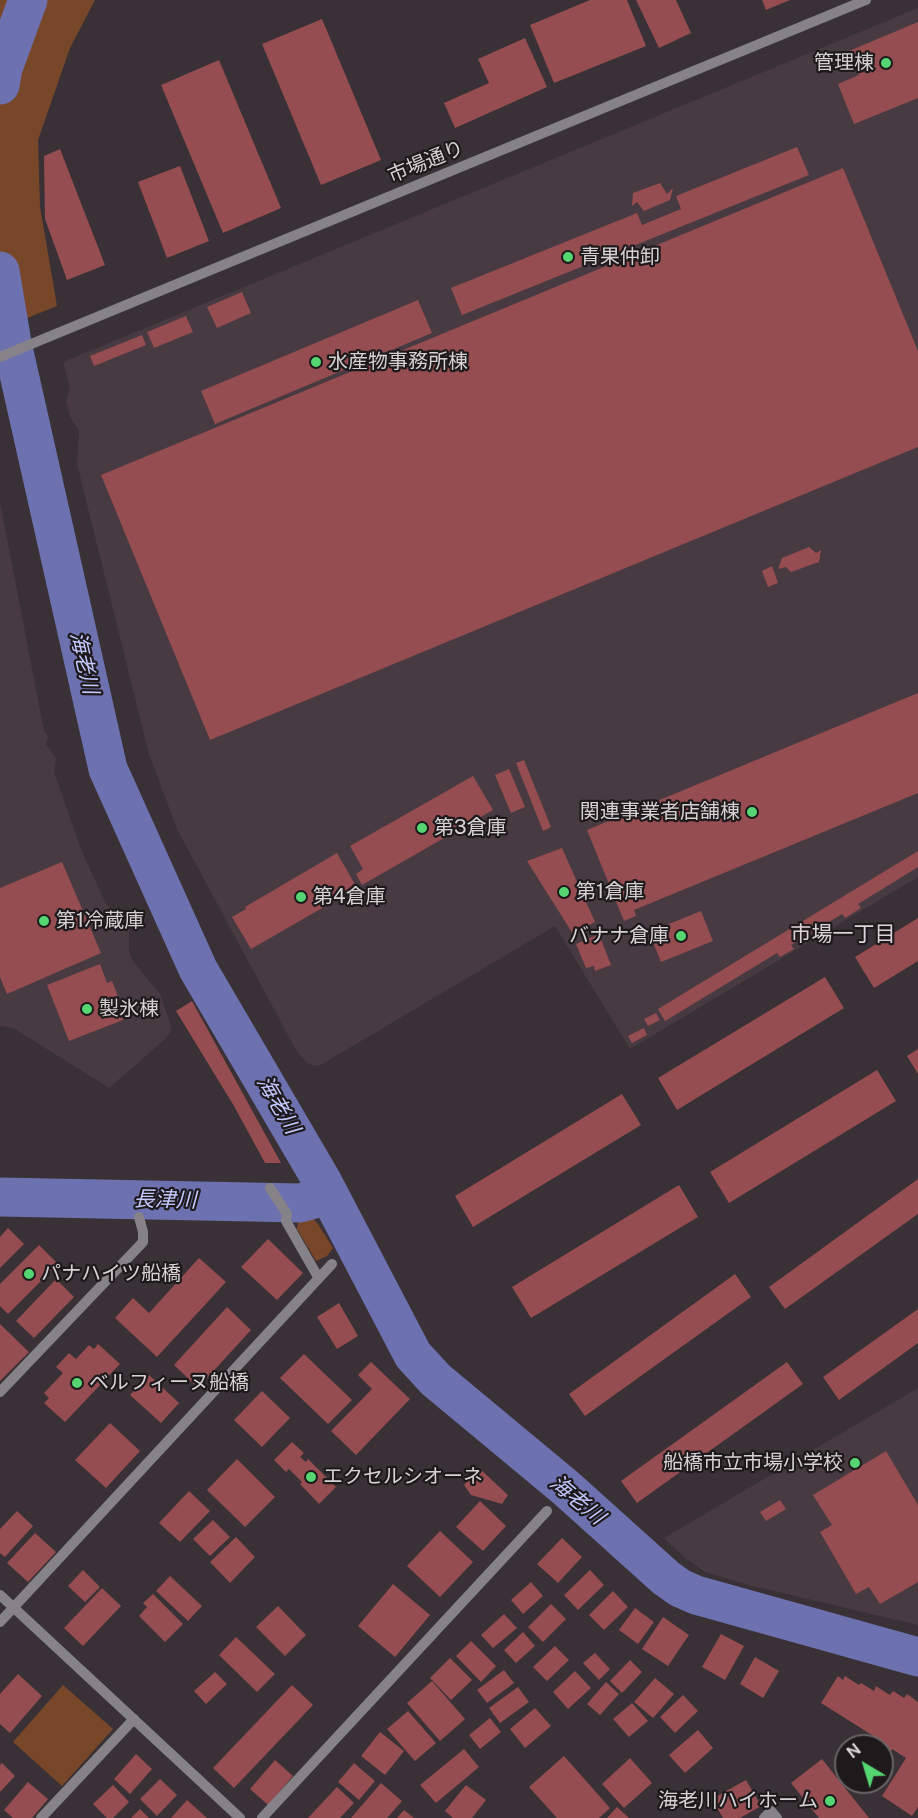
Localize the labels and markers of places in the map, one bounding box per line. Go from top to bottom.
place label: 管理棟 [814,51,874,75]
marker: 管理棟 [879,56,893,70]
place label: 青果仲卸 [580,245,660,269]
marker: 青果仲卸 [561,250,575,264]
place label: 水産物事務所棟 [328,350,468,374]
marker: 水産物事務所棟 [309,355,323,369]
place label: 関連事業者店舗棟 [580,800,740,824]
marker: 関連事業者店舗棟 [745,805,759,819]
place label: 第3倉庫 [434,816,507,840]
marker: 第3倉庫 [415,821,429,835]
place label: 第1倉庫 [576,880,644,904]
place label: 第4倉庫 [313,885,386,909]
marker: 第1倉庫 [557,885,571,899]
marker: 第4倉庫 [294,890,308,904]
place label: 第1冷蔵庫 [56,909,144,933]
marker: 第1冷蔵庫 [37,914,51,928]
place label: バナナ倉庫 [569,924,669,948]
marker: バナナ倉庫 [674,929,688,943]
place label: 製氷棟 [99,997,159,1021]
marker: 製氷棟 [80,1002,94,1016]
place label: パナハイツ船橋 [41,1262,181,1286]
marker: パナハイツ船橋 [22,1267,36,1281]
place label: ベルフィーヌ船橋 [89,1371,249,1395]
marker: ベルフィーヌ船橋 [70,1376,84,1390]
place label: 船橋市立市場小学校 [663,1451,843,1475]
marker: 船橋市立市場小学校 [848,1456,862,1470]
place label: エクセルシオーネ [323,1465,483,1489]
marker: エクセルシオーネ [304,1470,318,1484]
place label: 海老川ハイホーム [658,1789,818,1813]
marker: 海老川ハイホーム [823,1794,837,1808]

